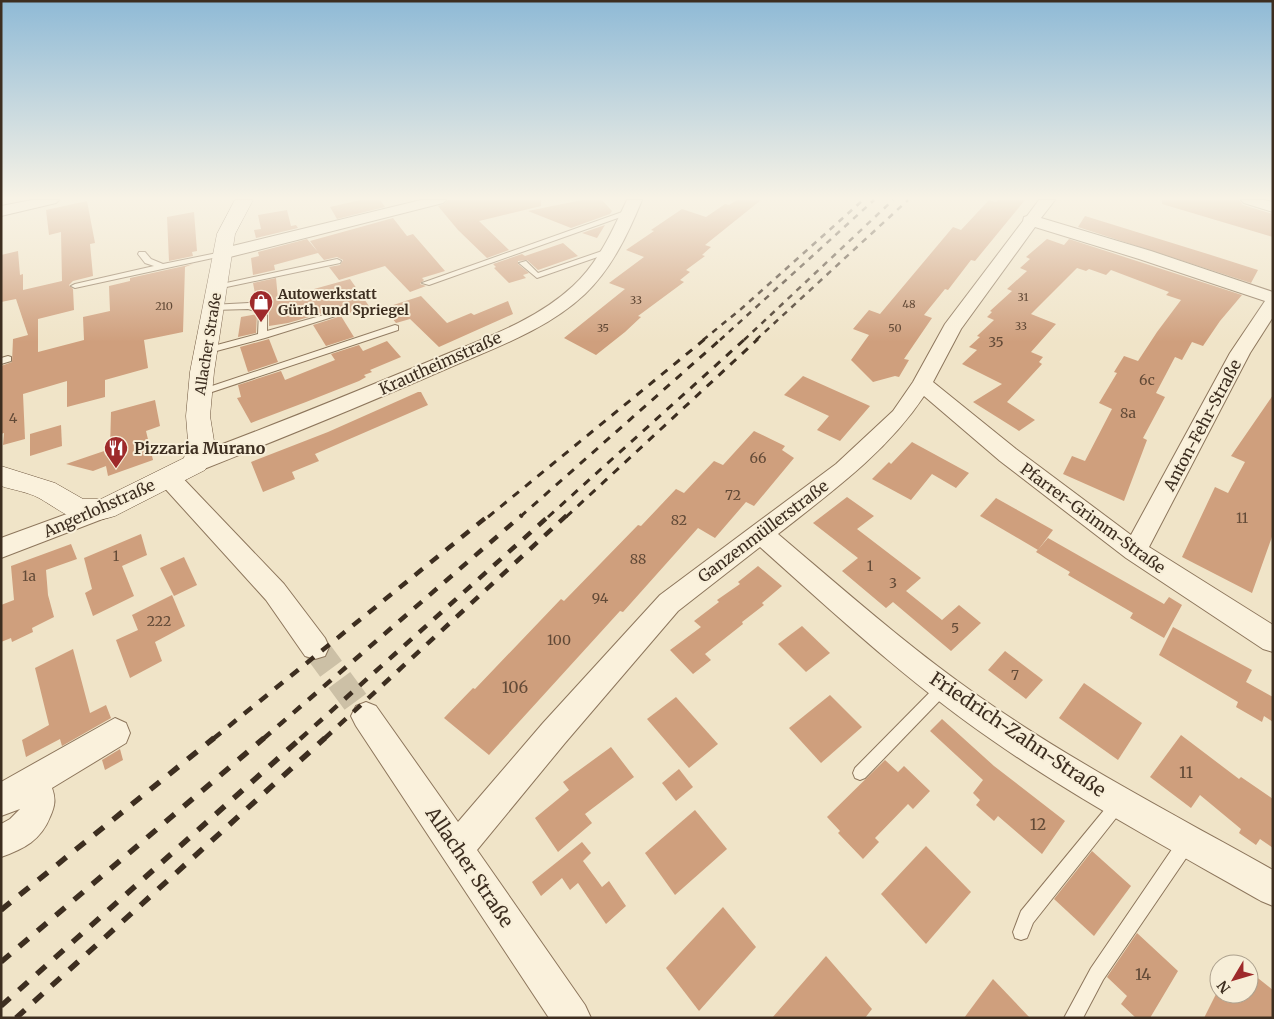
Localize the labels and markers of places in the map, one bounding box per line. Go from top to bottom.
place label: Autowerkstatt Gürth und Spriegel [277,285,409,319]
shop icon: Autowerkstatt Gürth und Spriegel [248,289,274,323]
restaurant icon: Pizzaria Murano [103,435,129,469]
place label: Pizzaria Murano [134,438,266,458]

